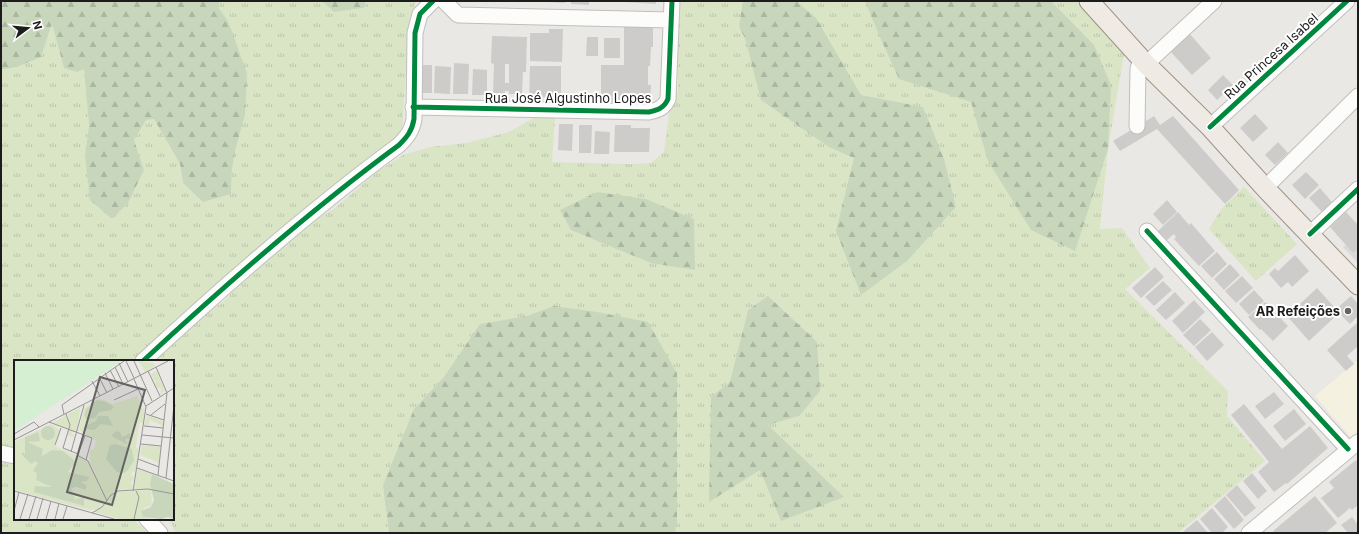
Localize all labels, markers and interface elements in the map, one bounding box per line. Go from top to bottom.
north arrow [8,8,48,48]
street label: Rua Princesa Isabel [1221,10,1321,102]
text: N [30,19,45,31]
street label: Rua José Algustinho Lopes [485,90,651,106]
place label: AR Refeições [1256,303,1340,319]
marker: AR Refeições [1343,306,1353,316]
inset map [14,360,174,520]

